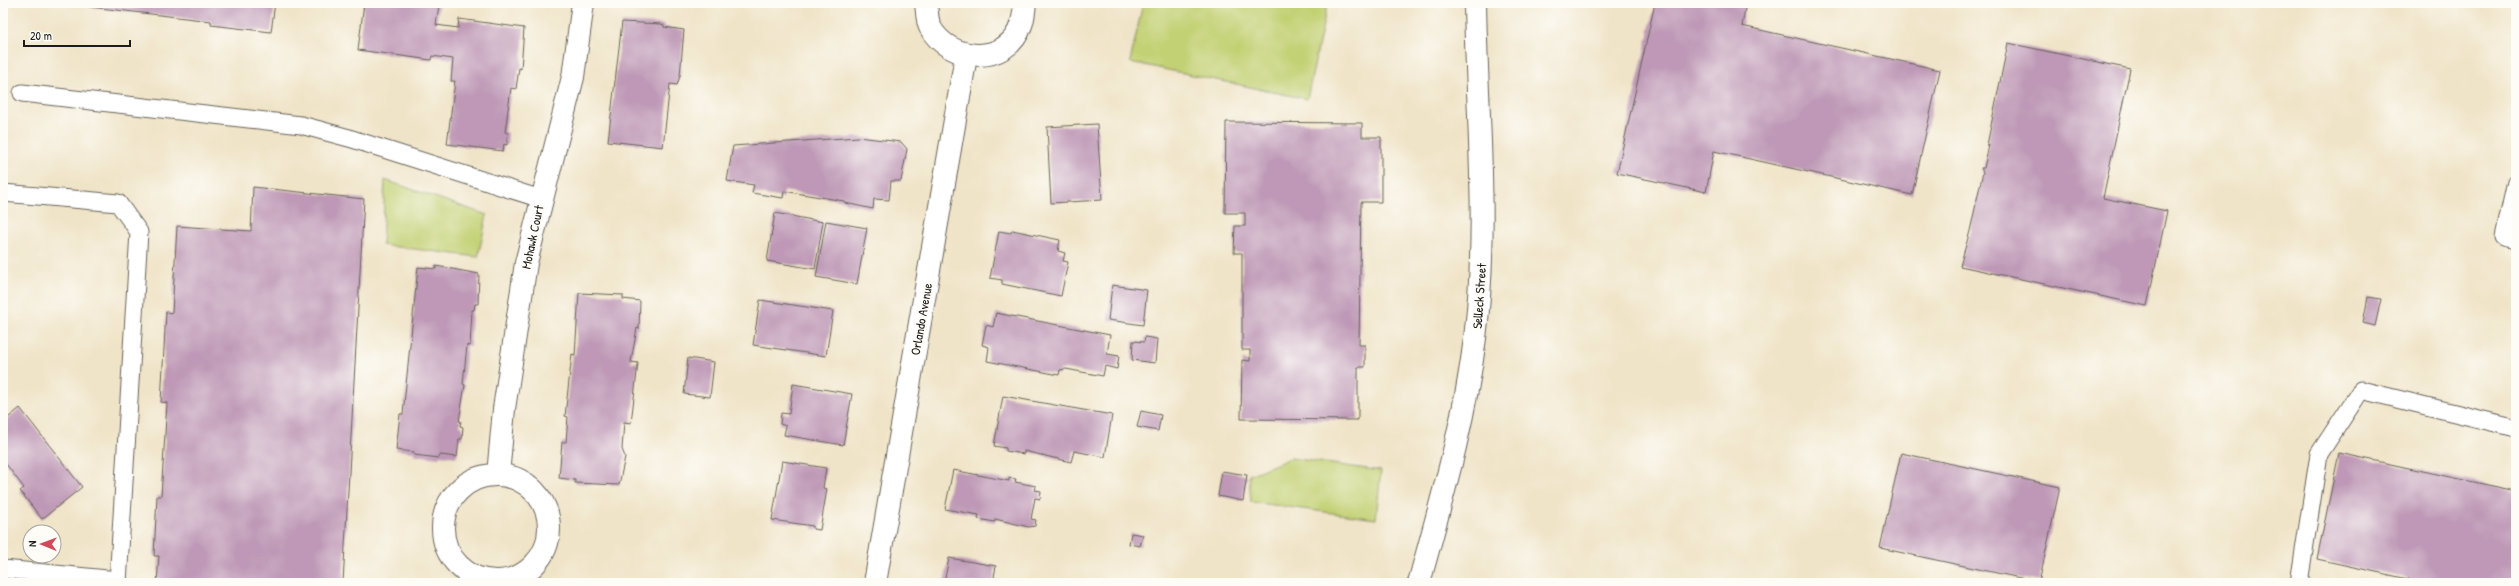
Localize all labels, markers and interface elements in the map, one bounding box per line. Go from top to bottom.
scale bar [24,22,130,48]
text: 20 m [30,27,52,44]
street label: Mohawk Court [516,203,548,271]
street label: Selleck Street [1468,262,1490,329]
street label: Orlando Avenue [906,282,936,356]
north arrow [22,524,62,564]
text: N [25,541,39,547]

